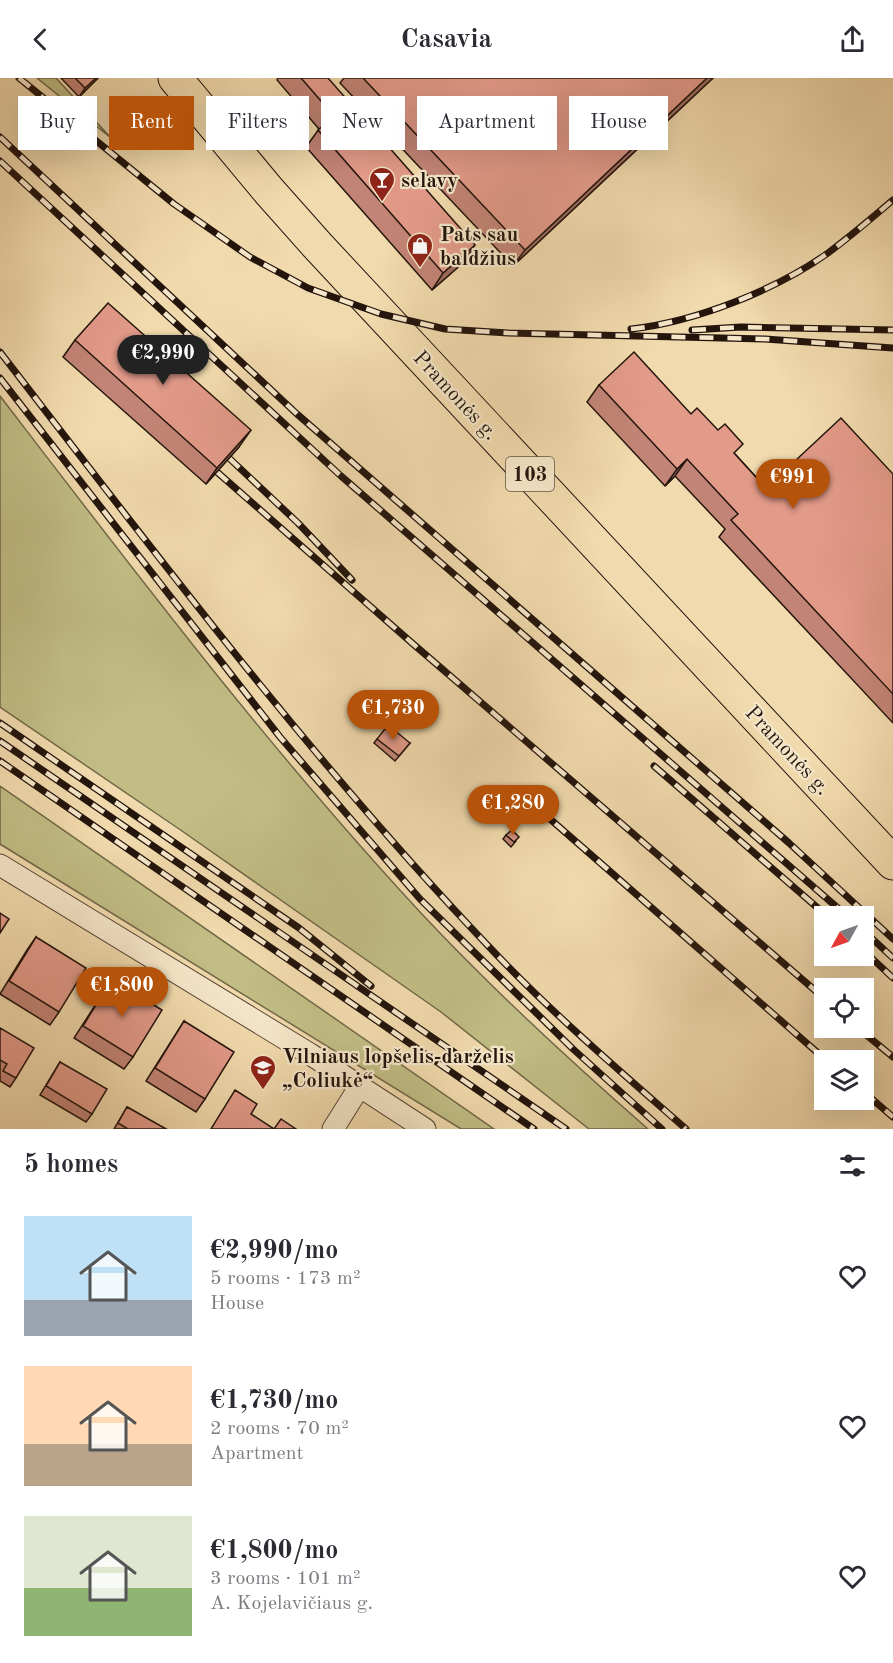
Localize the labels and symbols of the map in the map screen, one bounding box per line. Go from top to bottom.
bar icon: selavy [367,165,397,203]
place label: selavy [401,171,458,192]
place label: Pats sau baldžius [440,225,518,270]
shop icon: Pats sau baldžius [405,231,435,269]
pin: €2,990 [114,335,212,386]
street label: Pramonės g. [408,347,501,445]
road number: 103 [506,457,554,491]
pin: €991 [757,459,829,510]
pin: €1,730 [344,690,442,741]
street label: Pramonės g. [740,702,833,800]
pin: €1,280 [464,785,562,836]
north arrow [814,906,874,966]
pin: €1,800 [73,967,171,1018]
place label: Vilniaus lopšelis-darželis „Coliukė“ [282,1047,514,1092]
school or university icon: Vilniaus lopšelis-darželis „Coliukė“ [248,1053,278,1091]

